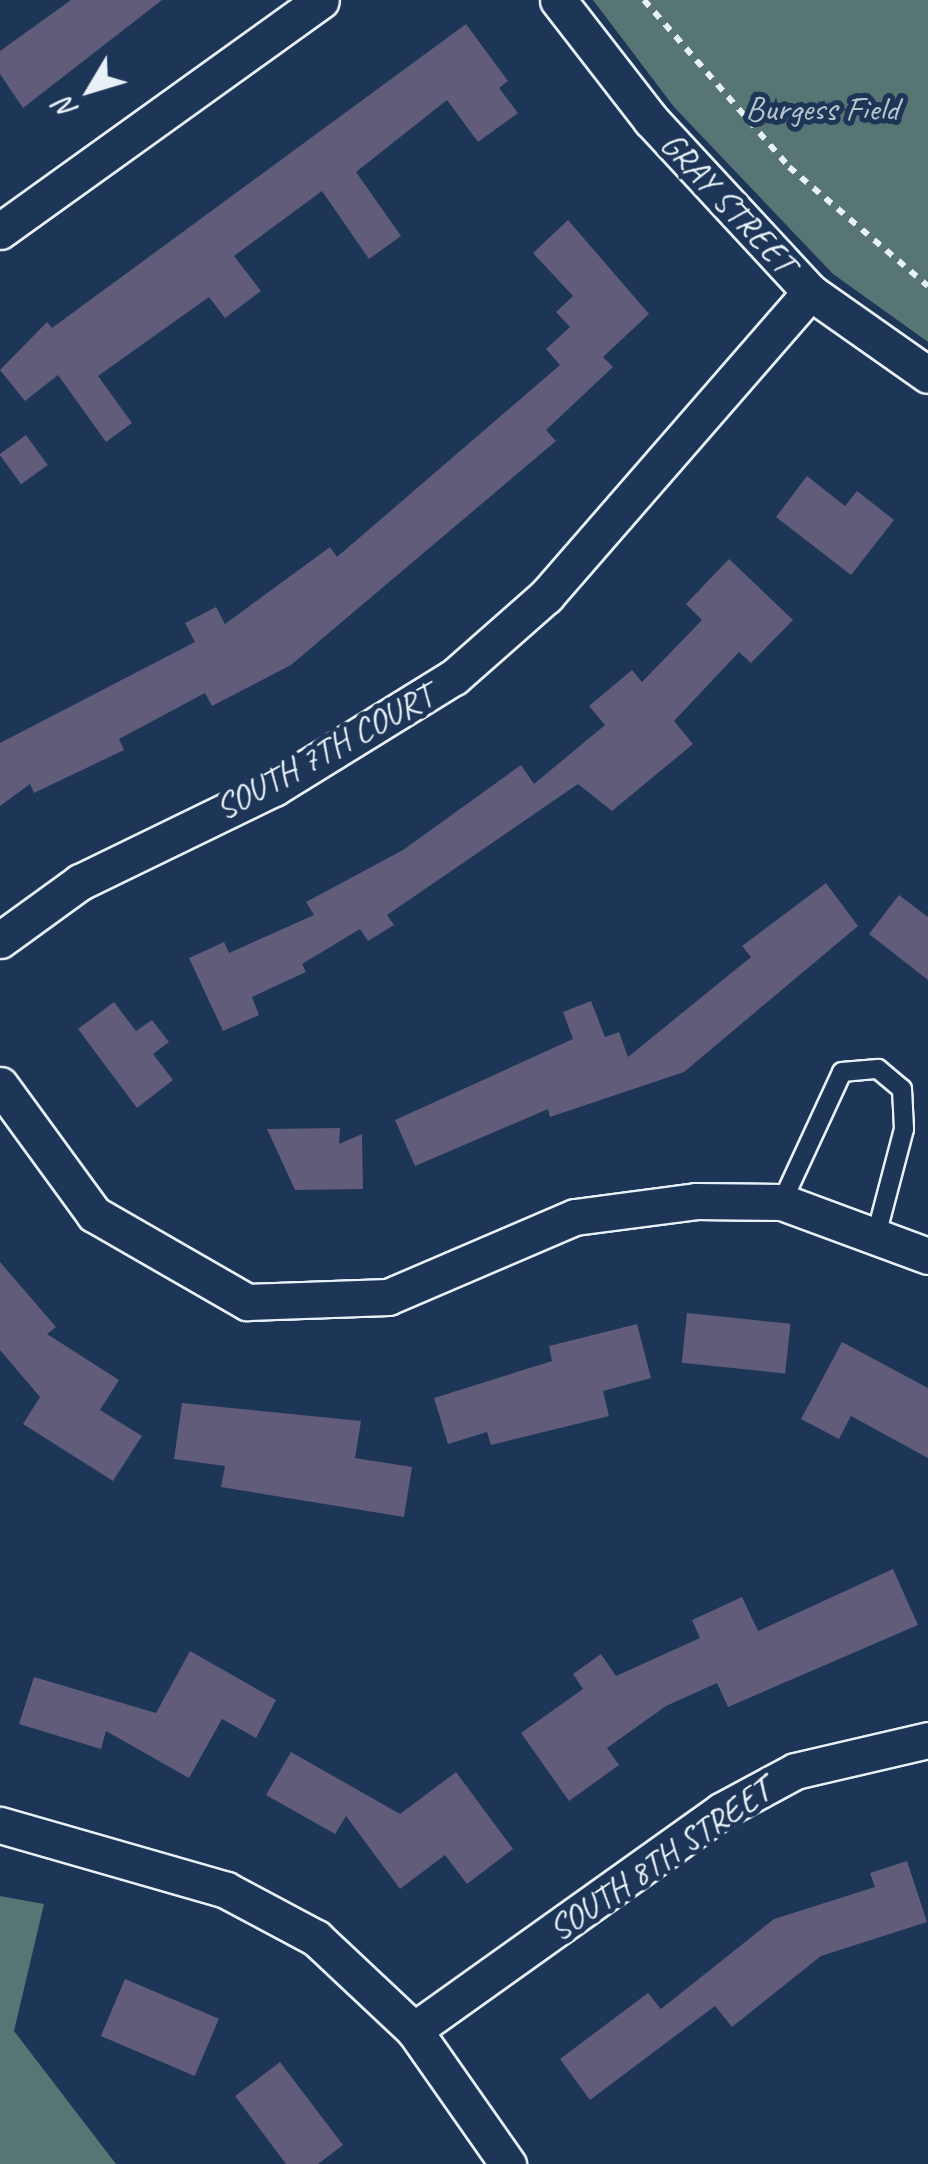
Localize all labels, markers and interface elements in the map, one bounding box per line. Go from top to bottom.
north arrow [40,40,140,140]
park label: Burgess Field [745,88,899,130]
text: N [47,91,85,126]
street label: GRAY STREET [651,123,805,283]
street label: SOUTH 7TH COURT [209,675,439,829]
street label: SOUTH 8TH STREET [541,1770,779,1950]

